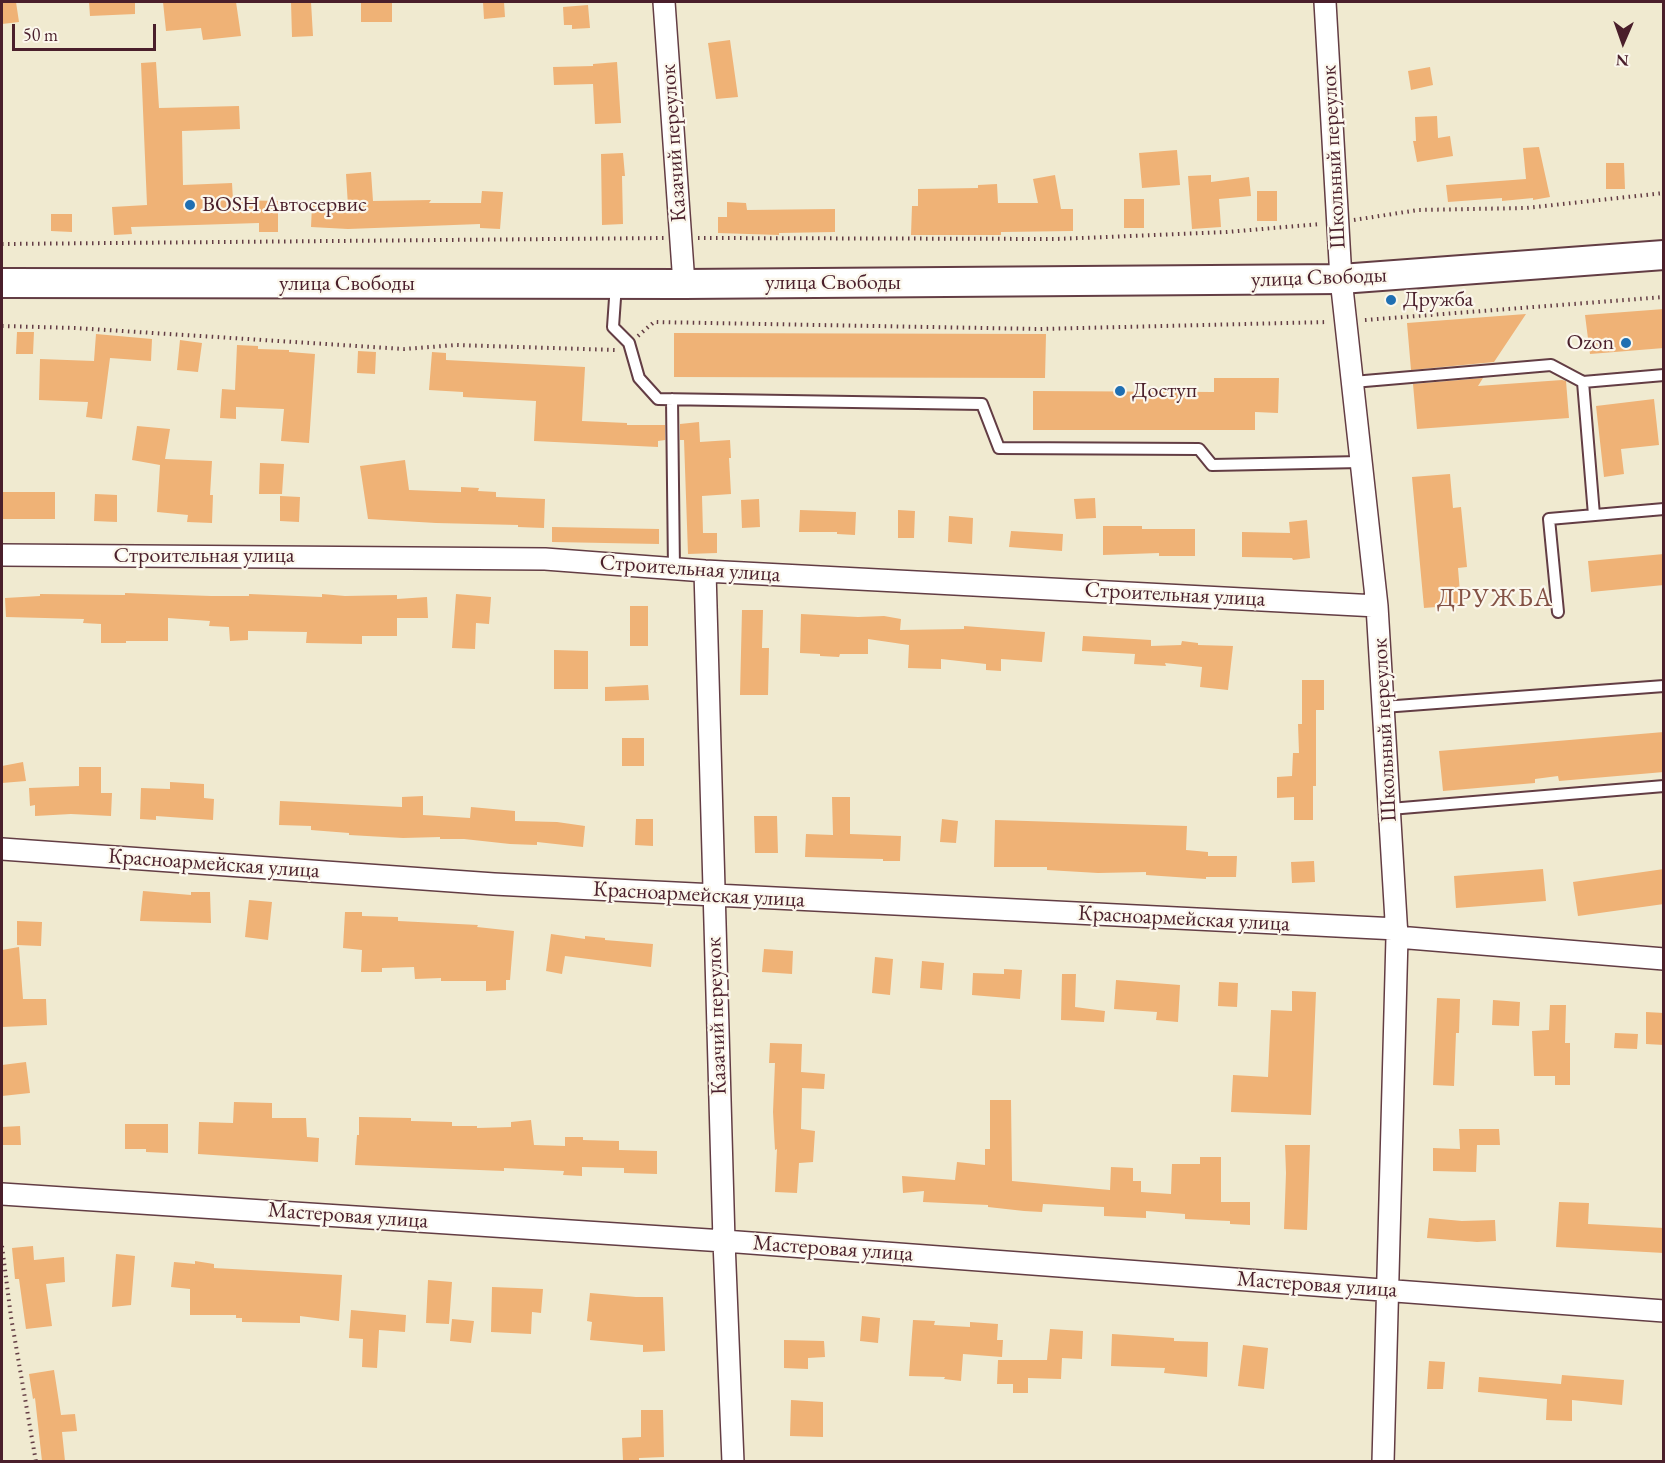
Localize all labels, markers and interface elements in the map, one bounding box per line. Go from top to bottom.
scale bar [15,12,159,50]
north arrow [1593,12,1653,72]
text: 50 m [23,23,58,46]
text: N [1616,50,1629,71]
street label: Казачий переулок [655,63,693,223]
street label: Школьный переулок [1316,64,1352,250]
place label: BOSH Автосервис [202,192,367,218]
marker: BOSH Автосервис [183,198,197,212]
street label: улица Свободы [1251,262,1387,294]
street label: улица Свободы [765,270,901,296]
street label: улица Свободы [279,271,415,297]
place label: Дружба [1403,287,1473,313]
marker: Дружба [1384,293,1398,307]
place label: Ozon [1566,330,1614,356]
marker: Ozon [1619,336,1633,350]
place label: Доступ [1132,378,1197,404]
marker: Доступ [1113,384,1127,398]
street label: Строительная улица [113,543,295,569]
street label: Строительная улица [599,550,781,588]
street label: Строительная улица [1084,577,1266,613]
district label: ДРУЖБА [1437,583,1553,615]
street label: Школьный переулок [1367,637,1403,823]
street label: Красноармейская улица [107,843,321,885]
street label: Красноармейская улица [592,876,806,914]
street label: Красноармейская улица [1077,900,1291,938]
street label: Казачий переулок [701,937,733,1095]
street label: Мастеровая улица [267,1197,429,1235]
street label: Мастеровая улица [752,1230,914,1268]
street label: Мастеровая улица [1236,1266,1398,1304]

